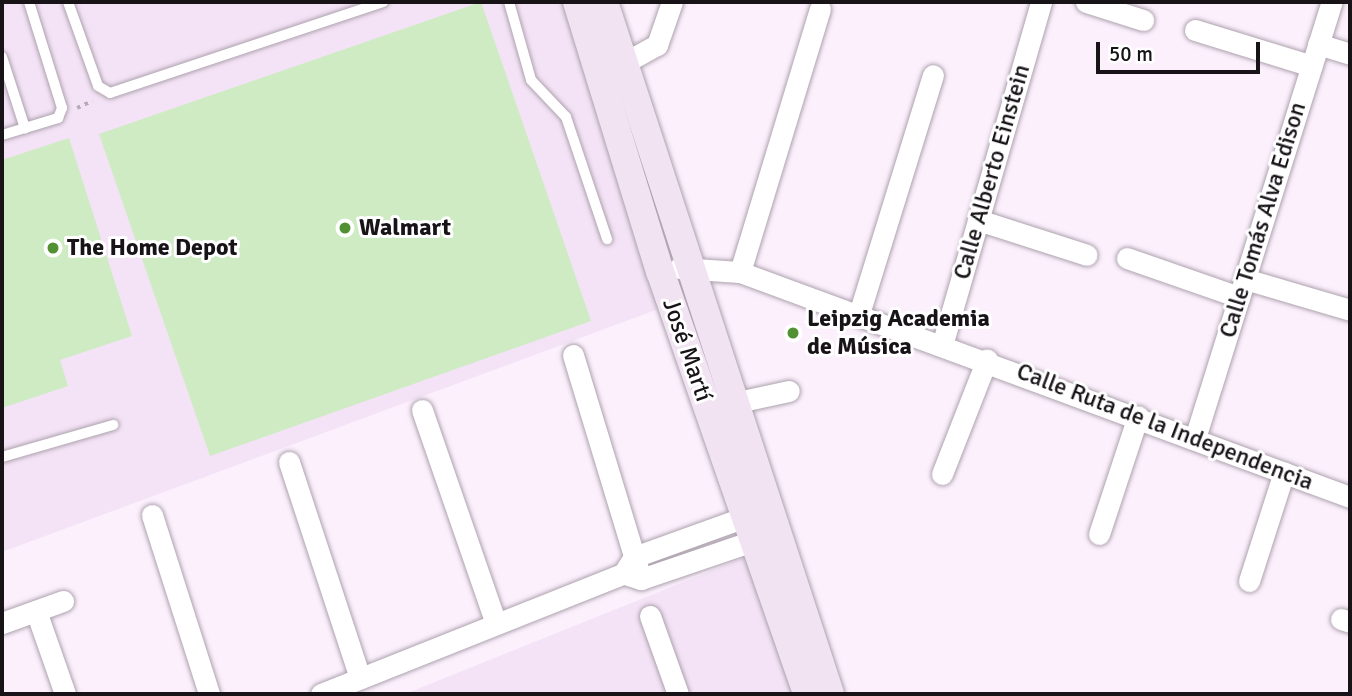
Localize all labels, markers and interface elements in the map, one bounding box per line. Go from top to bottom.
scale bar [1100,28,1264,72]
text: 50 m [1109,41,1153,67]
street label: Calle Alberto Einstein [948,61,1036,283]
street label: Calle Tomás Alva Edison [1213,99,1313,341]
place label: Walmart [359,214,451,242]
marker: Walmart [337,220,353,236]
place label: The Home Depot [67,234,237,262]
marker: The Home Depot [45,240,61,256]
street label: José Martí [656,295,718,405]
place label: Leipzig Academia de Música [807,305,990,361]
marker: Leipzig Academia de Música [785,325,801,341]
street label: Calle Ruta de la Independencia [1013,357,1317,497]

